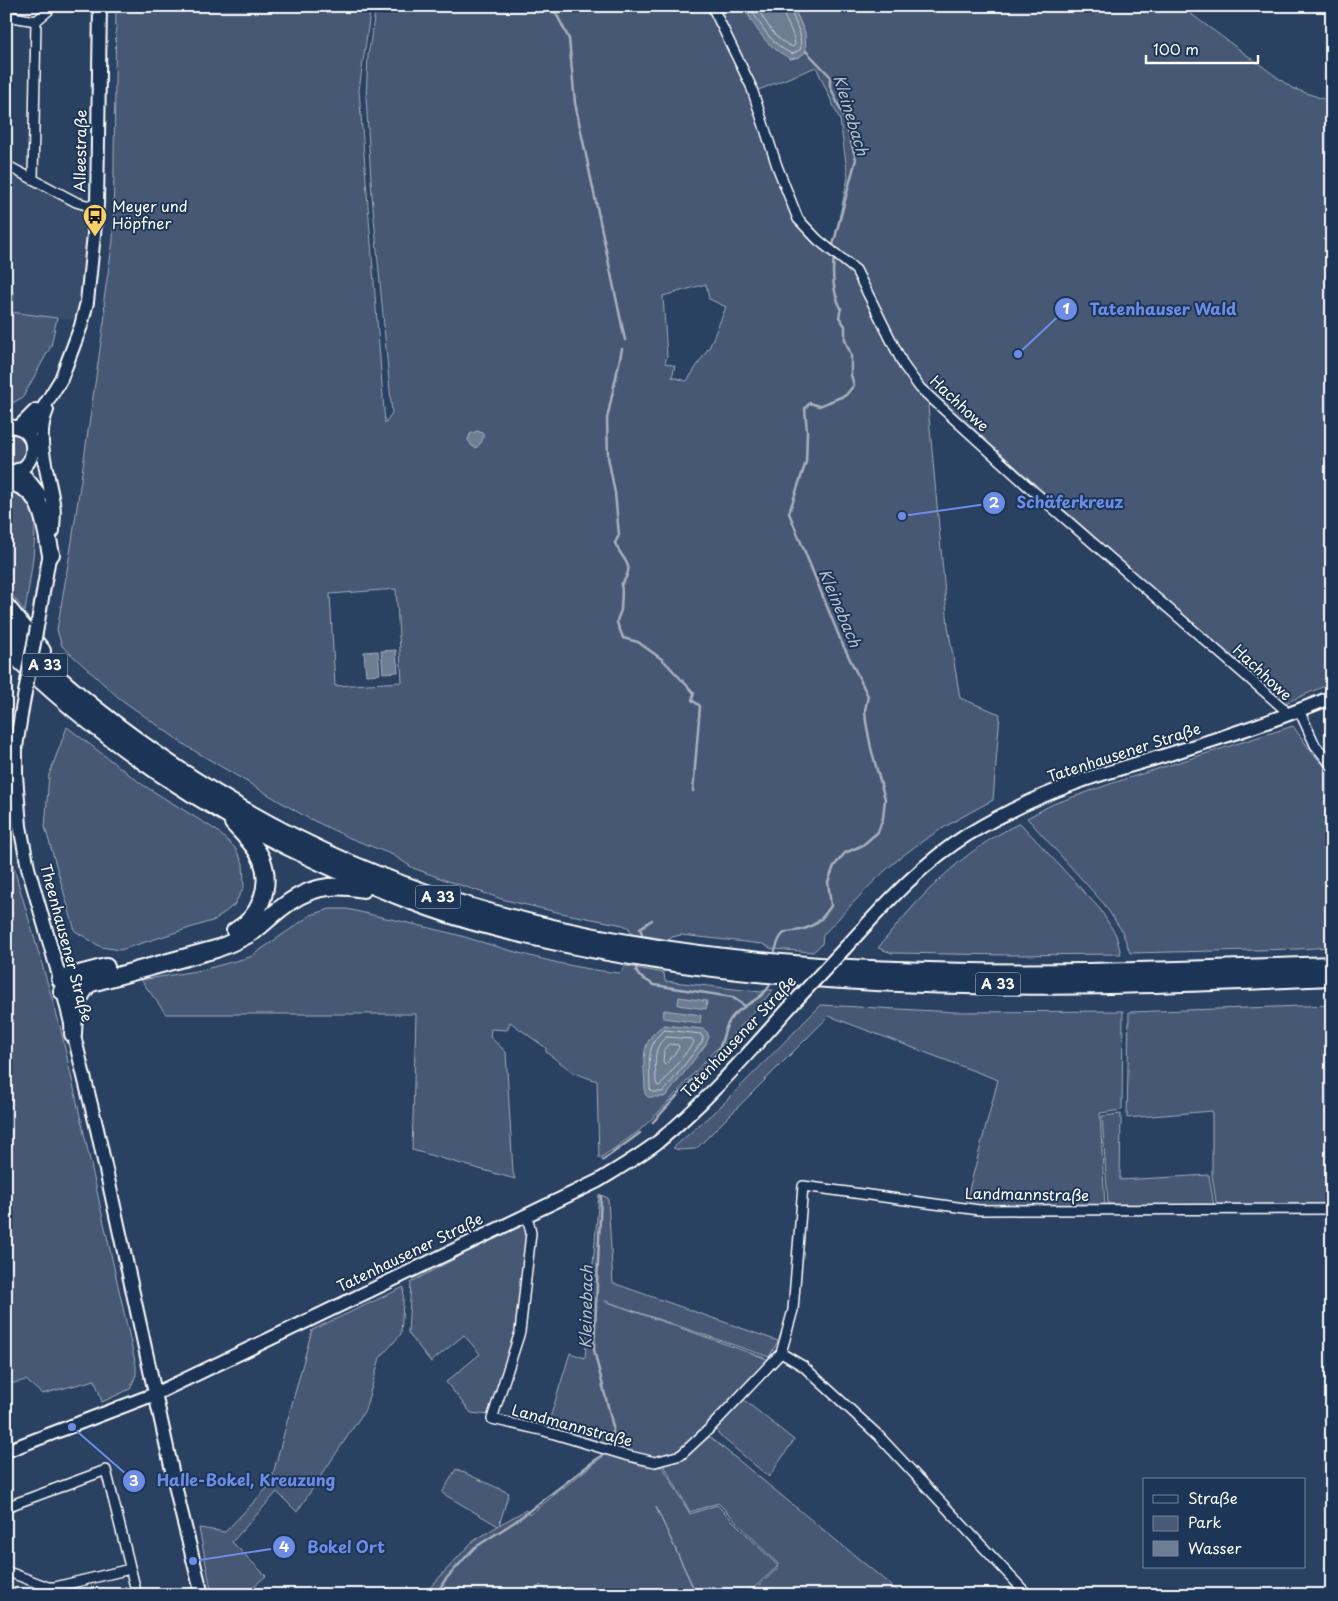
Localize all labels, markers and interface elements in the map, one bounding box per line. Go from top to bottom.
scale bar [1146,32,1258,64]
text: 100 m [1153,37,1199,60]
water label: Kleinebach [828,71,876,159]
street label: Alleestraße [67,109,92,192]
place label: Meyer und Höpfner [112,194,188,234]
bus stop icon: Meyer und Höpfner [82,203,108,237]
callout: Tatenhauser Wald [1054,294,1248,325]
text: 1 [1062,296,1070,319]
text: Tatenhauser Wald [1089,296,1237,320]
street label: Hachhowe [925,369,995,436]
callout: Schäferkreuz [981,487,1133,518]
text: Schäferkreuz [1017,489,1124,513]
text: 2 [989,490,1000,513]
water label: Kleinebach [814,565,868,651]
street label: Hachhowe [1228,638,1298,705]
road number: A 33 [22,654,68,676]
street label: Tatenhausener Straße [1044,716,1203,787]
street label: Theenhausener Straße [35,861,100,1024]
road number: A 33 [416,886,460,909]
street label: Tatenhausener Straße [675,970,801,1102]
road number: A 33 [976,972,1020,996]
street label: Landmannstraße [965,1181,1089,1206]
street label: Tatenhausener Straße [332,1206,486,1297]
water label: Kleinebach [572,1264,598,1349]
street label: Landmannstraße [509,1397,635,1452]
callout: Halle-Bokel, Kreuzung [122,1465,345,1496]
text: Halle-Bokel, Kreuzung [157,1467,336,1491]
text: 3 [129,1468,139,1491]
legend [1143,1478,1306,1568]
text: Straße [1188,1486,1238,1509]
text: Park [1188,1510,1222,1533]
callout: Bokel Ort [272,1531,396,1562]
text: 4 [279,1534,289,1557]
text: Bokel Ort [307,1534,385,1558]
text: Wasser [1188,1536,1241,1559]

